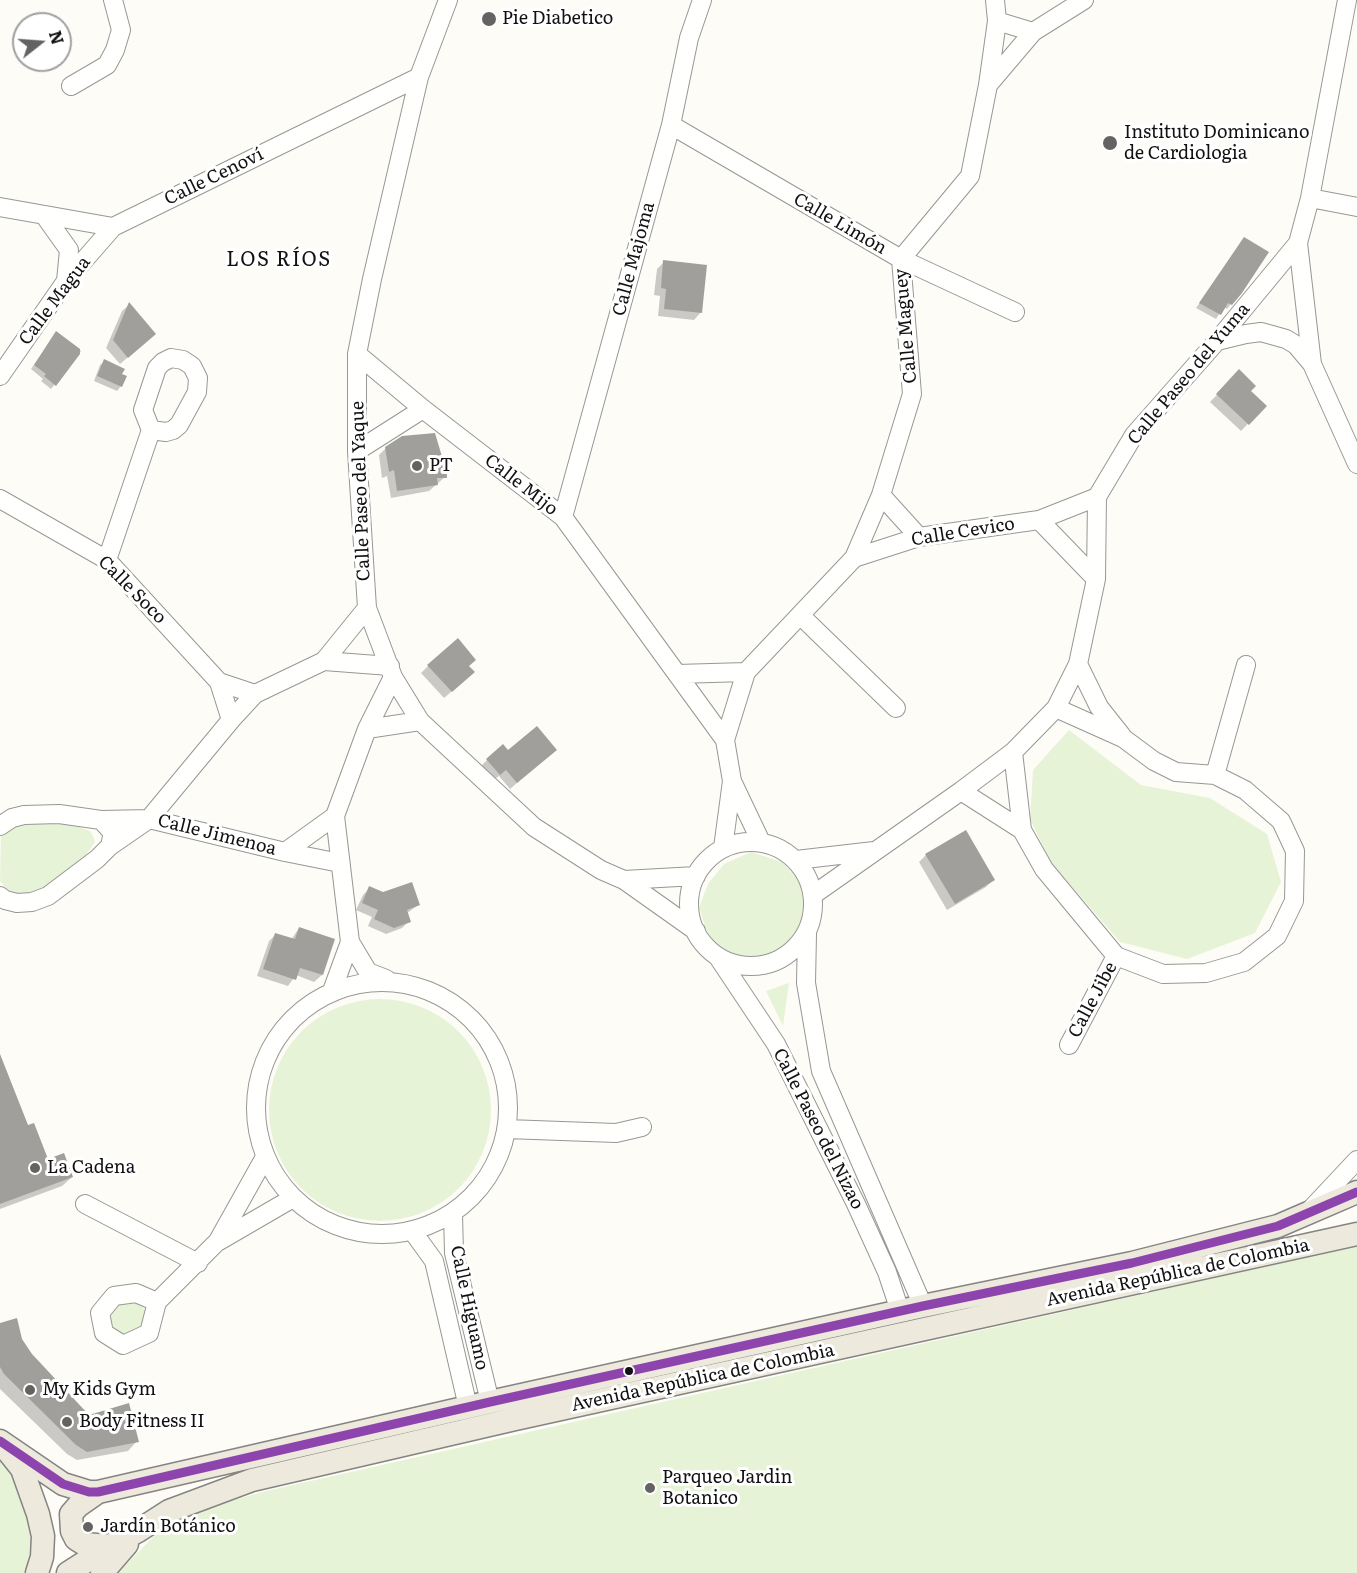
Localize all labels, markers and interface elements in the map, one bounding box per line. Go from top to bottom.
place label: Pie Diabetico [502,8,613,30]
marker: Pie Diabetico [480,10,498,28]
north arrow [12,12,72,72]
text: N [44,27,71,47]
place label: Instituto Dominicano de Cardiologia [1124,122,1309,164]
marker: Instituto Dominicano de Cardiologia [1101,134,1119,152]
street label: Calle Cenoví [161,144,267,210]
street label: Calle Limón [790,189,890,259]
street label: Calle Majoma [608,200,660,318]
district label: LOS RÍOS [226,248,332,272]
street label: Calle Magua [15,252,95,350]
street label: Calle Maguey [890,268,922,384]
street label: Calle Paseo del Yuma [1123,299,1255,449]
street label: Calle Paseo del Yaque [347,400,375,582]
street label: Calle Mijo [480,450,562,520]
place label: PT [429,455,453,477]
marker: PT [410,459,424,473]
street label: Calle Cevico [910,513,1016,551]
street label: Calle Soco [93,551,171,629]
street label: Calle Jimenoa [155,810,279,860]
street label: Calle Jibe [1064,958,1122,1042]
street label: Calle Paseo del Nizao [768,1045,868,1213]
place label: La Cadena [47,1157,135,1179]
marker: La Cadena [28,1161,42,1175]
street label: Avenida República de Colombia [1045,1235,1311,1311]
street label: Calle Higuamo [445,1244,493,1372]
street label: Avenida República de Colombia [570,1340,836,1416]
unlabelled marker [623,1365,635,1377]
place label: My Kids Gym [42,1379,156,1401]
marker: My Kids Gym [23,1383,37,1397]
place label: Body Fitness II [79,1411,205,1433]
marker: Body Fitness II [60,1415,74,1429]
place label: Parqueo Jardin Botanico [662,1467,792,1510]
marker: Parqueo Jardin Botanico [643,1481,657,1495]
place label: Jardín Botánico [100,1516,236,1538]
marker: Jardín Botánico [81,1520,95,1534]

